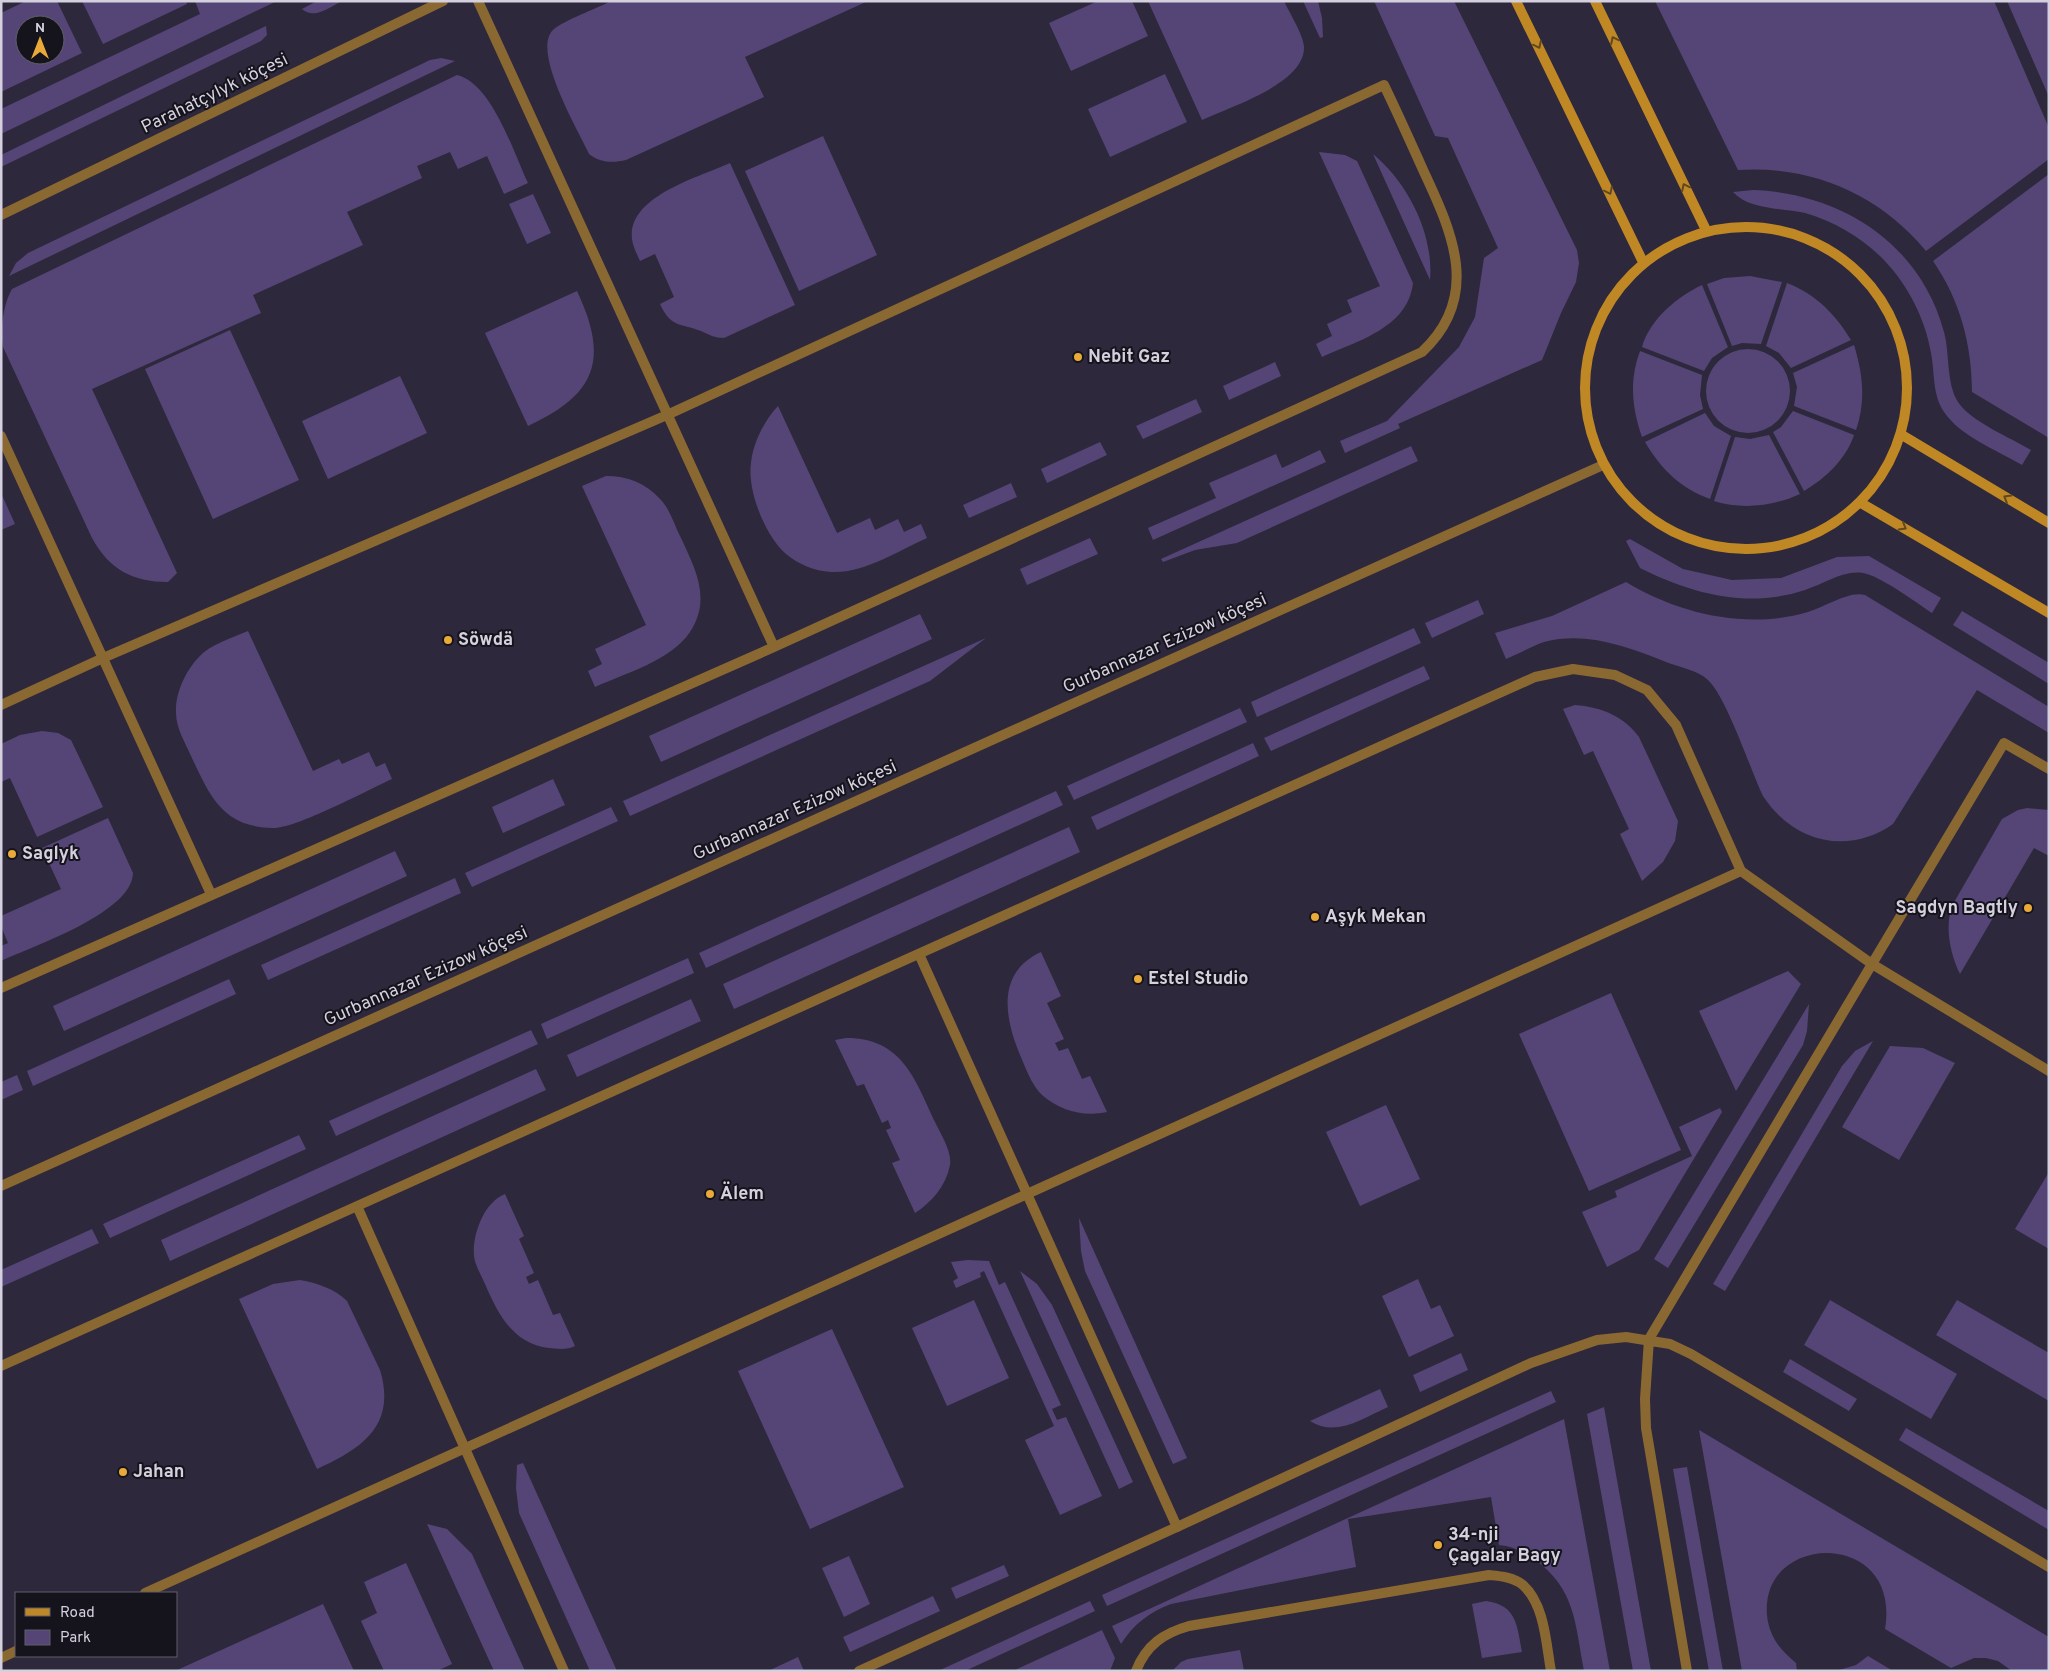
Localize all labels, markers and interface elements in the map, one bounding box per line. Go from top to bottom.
north arrow [15,15,65,65]
text: N [35,20,45,37]
one-way arrow [1610,36,1620,45]
one-way arrow [1531,40,1542,49]
street label: Parahatçylyk köçesi [138,48,292,140]
one-way arrow [1681,183,1691,192]
one-way arrow [1602,186,1613,195]
place label: Nebit Gaz [1088,346,1170,369]
marker: Nebit Gaz [1072,351,1084,363]
one-way arrow [2003,494,2012,504]
one-way arrow [1898,521,1907,531]
street label: Gurbannazar Ezizow köçesi [1059,589,1271,699]
place label: Söwdä [458,629,513,652]
marker: Söwdä [442,634,454,646]
street label: Gurbannazar Ezizow köçesi [689,756,901,866]
place label: Saglyk [22,843,79,866]
marker: Saglyk [6,848,18,860]
place label: Sagdyn Bagtly [1896,897,2018,920]
marker: Sagdyn Bagtly [2022,902,2034,914]
place label: Aşyk Mekan [1325,906,1426,929]
marker: Aşyk Mekan [1309,911,1321,923]
street label: Gurbannazar Ezizow köçesi [320,922,532,1032]
place label: Estel Studio [1148,968,1249,991]
marker: Estel Studio [1132,973,1144,985]
place label: Älem [720,1181,764,1206]
marker: Älem [704,1188,716,1200]
place label: Jahan [133,1461,185,1484]
marker: Jahan [117,1466,129,1478]
place label: 34-nji Çagalar Bagy [1448,1524,1561,1568]
marker: 34-nji Çagalar Bagy [1432,1539,1444,1551]
legend [15,1592,178,1657]
text: Road [60,1604,95,1623]
text: Park [60,1629,91,1648]

